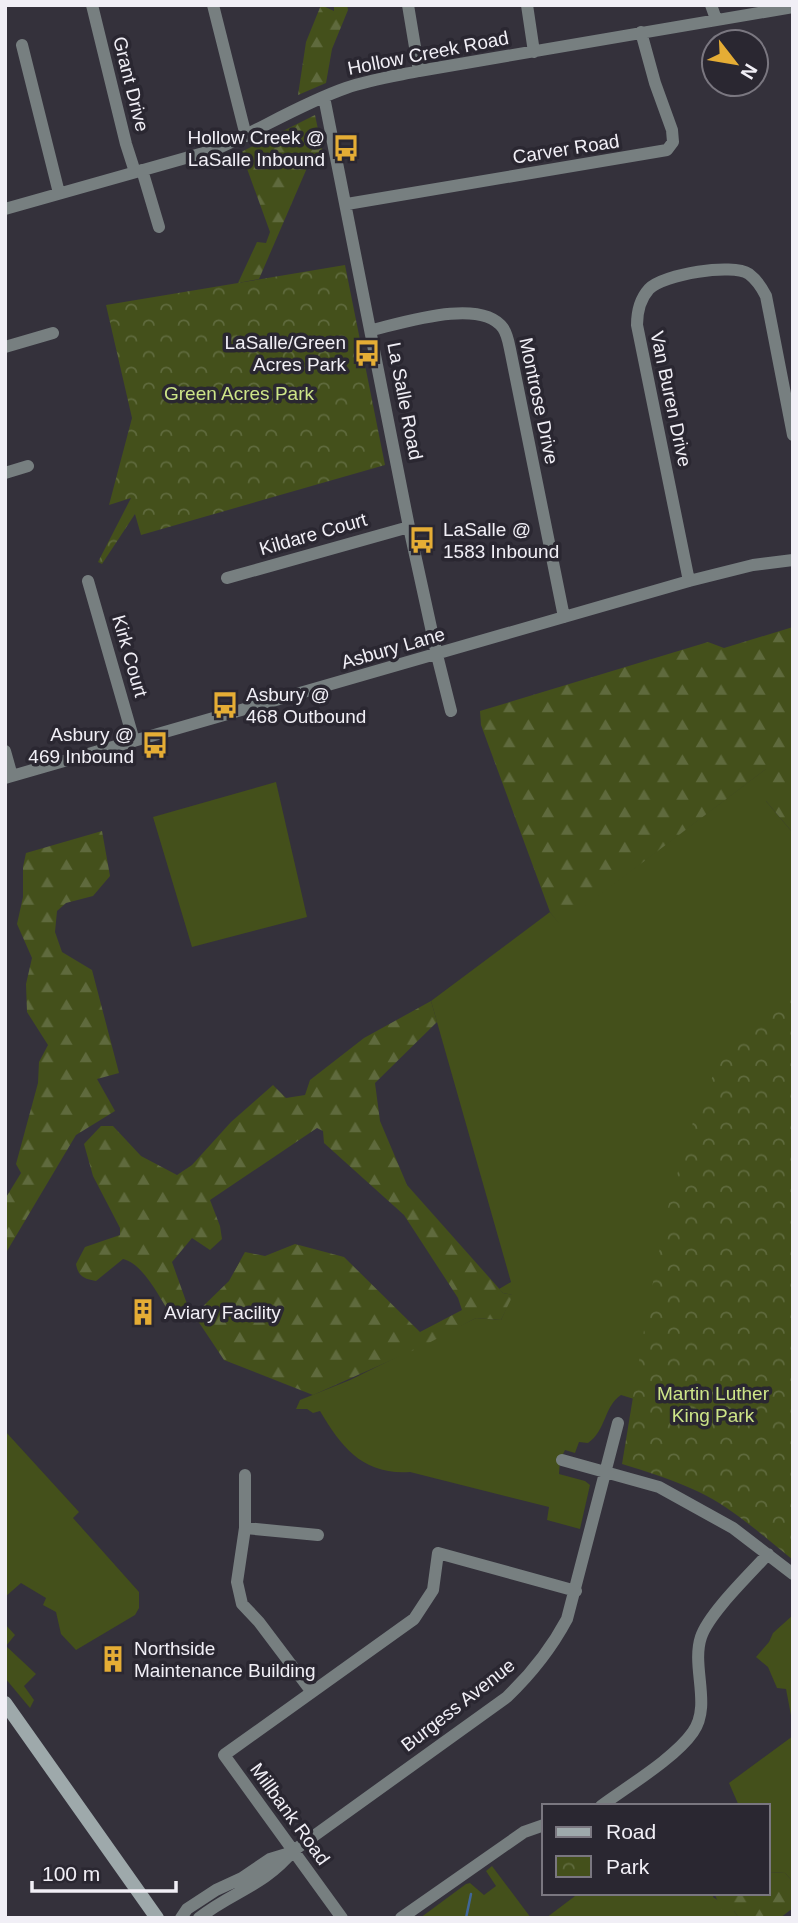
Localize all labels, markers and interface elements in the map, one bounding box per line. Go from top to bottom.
street label: Hollow Creek Road [346,27,510,79]
north arrow [700,28,770,98]
street label: Grant Drive [109,34,153,134]
text: N [737,60,762,83]
place label: Hollow Creek @ LaSalle Inbound [187,127,325,170]
street label: Carver Road [511,130,621,168]
bus stop icon: Hollow Creek @ LaSalle Inbound [331,133,361,163]
street label: Van Buren Drive [646,329,696,469]
place label: LaSalle/Green Acres Park [225,332,346,375]
street label: Montrose Drive [515,336,563,466]
bus stop icon: LaSalle/Green Acres Park [352,338,382,368]
street label: La Salle Road [383,340,427,462]
park label: Green Acres Park [164,383,314,404]
street label: Kildare Court [257,508,370,559]
place label: LaSalle @ 1583 Inbound [443,519,559,562]
bus stop icon: LaSalle @ 1583 Inbound [407,525,437,555]
street label: Kirk Court [108,613,152,700]
street label: Asbury Lane [339,623,447,673]
place label: Asbury @ 468 Outbound [246,684,366,727]
bus stop icon: Asbury @ 468 Outbound [210,690,240,720]
place label: Asbury @ 469 Inbound [28,724,134,767]
bus stop icon: Asbury @ 469 Inbound [140,730,170,760]
building icon: Aviary Facility [128,1297,158,1327]
place label: Aviary Facility [164,1302,281,1323]
park label: Martin Luther King Park [657,1383,770,1426]
place label: Northside Maintenance Building [134,1638,316,1681]
building icon: Northside Maintenance Building [98,1644,128,1674]
street label: Burgess Avenue [397,1654,519,1756]
street label: Millbank Road [246,1759,334,1869]
legend [542,1804,770,1895]
text: Road [606,1820,656,1843]
scale bar [32,1850,175,1894]
text: Park [606,1855,650,1878]
text: 100 m [42,1862,100,1885]

